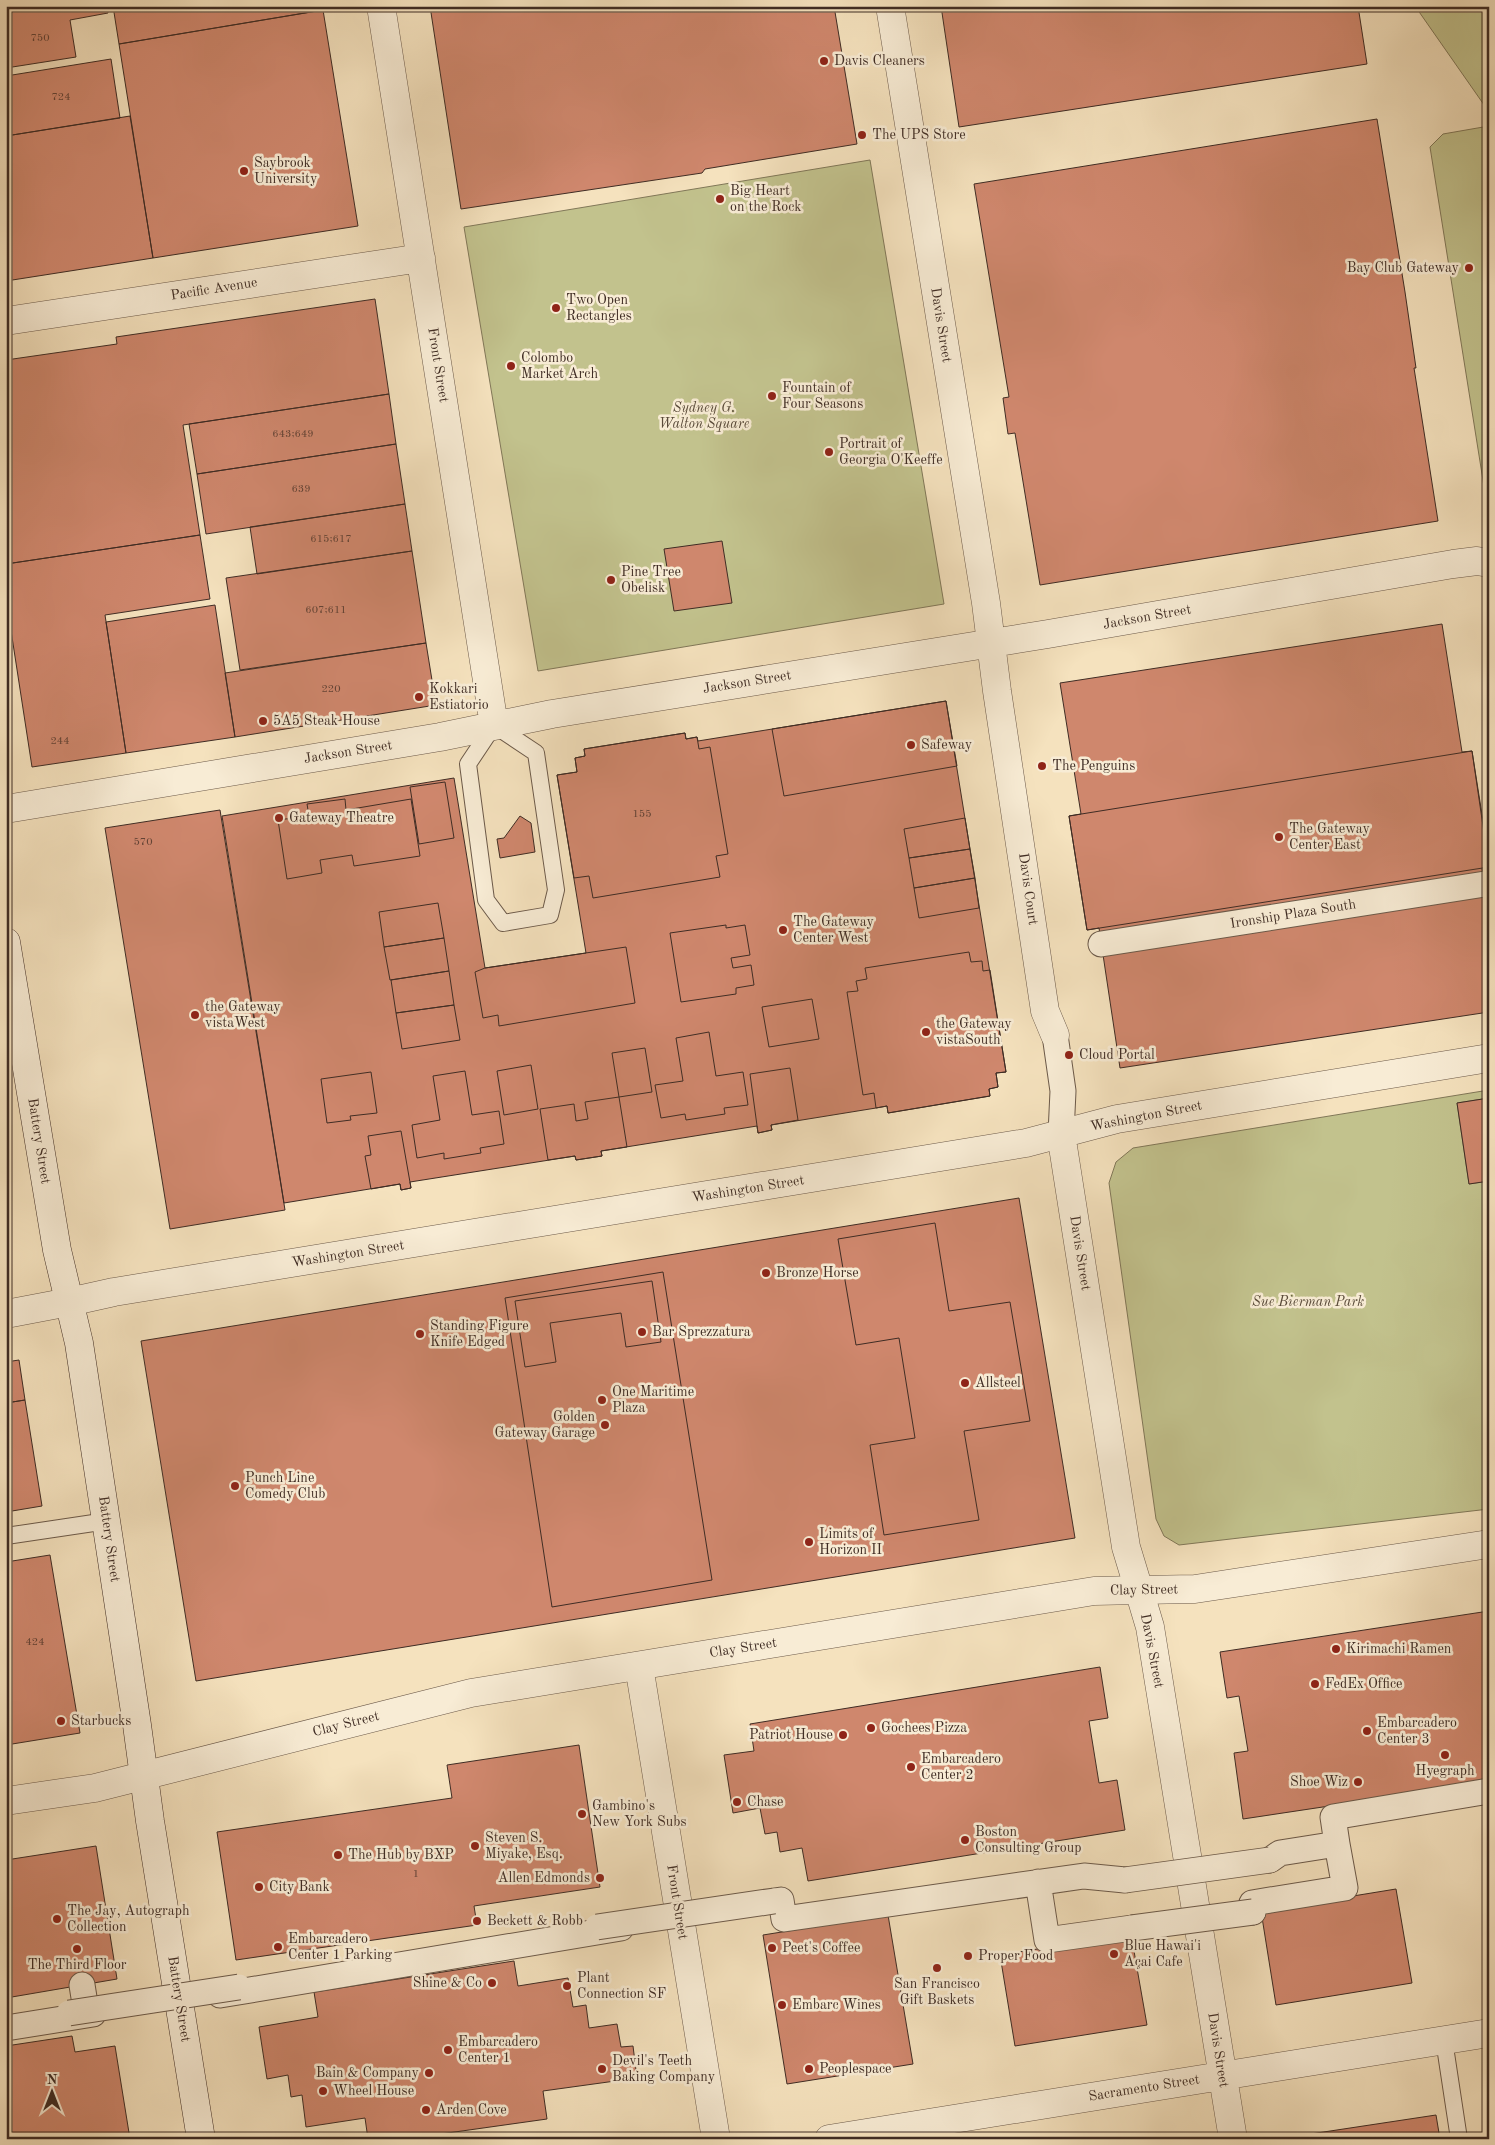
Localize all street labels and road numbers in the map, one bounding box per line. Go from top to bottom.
street label: Pacific Avenue [170,275,258,303]
street label: Davis Street [928,287,954,364]
street label: Front Street [425,327,451,404]
street label: Jackson Street [1102,602,1192,632]
street label: Jackson Street [702,668,792,696]
street label: Jackson Street [303,738,393,766]
street label: Davis Court [1016,852,1040,926]
street label: Ironship Plaza South [1229,897,1357,931]
street label: Battery Street [25,1097,53,1185]
street label: Washington Street [1089,1098,1203,1134]
street label: Washington Street [691,1173,805,1205]
street label: Davis Street [1067,1215,1093,1292]
street label: Washington Street [291,1238,405,1270]
street label: Battery Street [96,1495,122,1583]
street label: Clay Street [1110,1582,1178,1598]
street label: Davis Street [1138,1613,1166,1690]
street label: Clay Street [708,1636,778,1660]
street label: Clay Street [311,1709,381,1739]
street label: Front Street [664,1864,690,1941]
street label: Battery Street [165,1955,193,2043]
street label: Davis Street [1205,2012,1231,2089]
street label: Sacramento Street [1087,2072,1201,2104]

